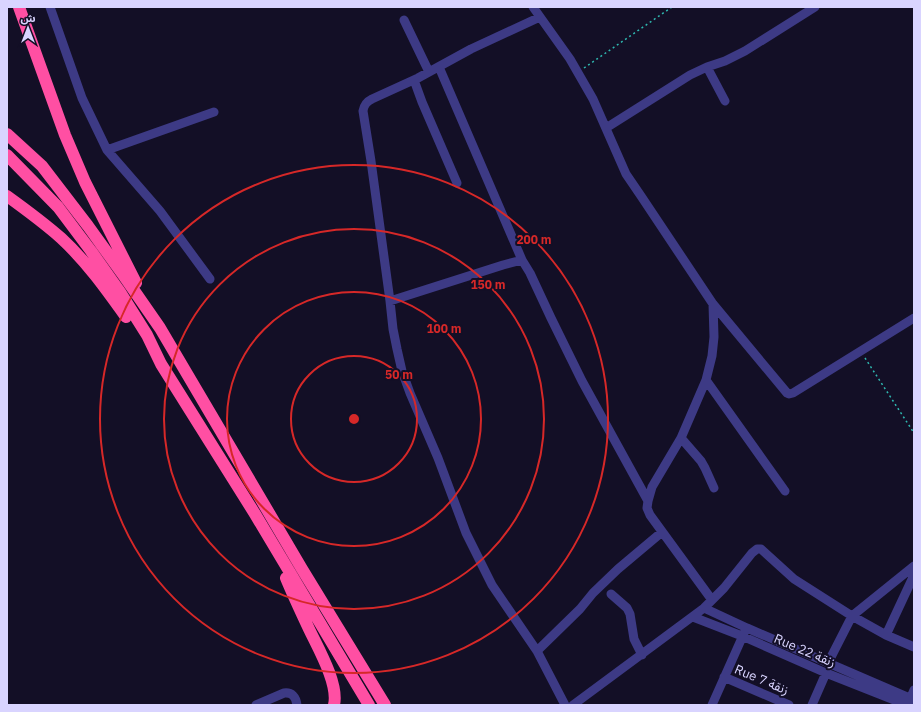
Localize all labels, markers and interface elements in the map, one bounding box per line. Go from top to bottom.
north arrow [8,8,48,48]
text: ش [20,11,36,25]
text: 200 m [516,232,552,247]
text: 150 m [470,277,506,292]
text: 100 m [426,321,462,336]
text: 50 m [385,367,413,382]
centre of rings [347,412,361,426]
street label: Rue 22 زنقة [771,630,838,671]
street label: Rue 7 زنقة [732,660,792,699]

